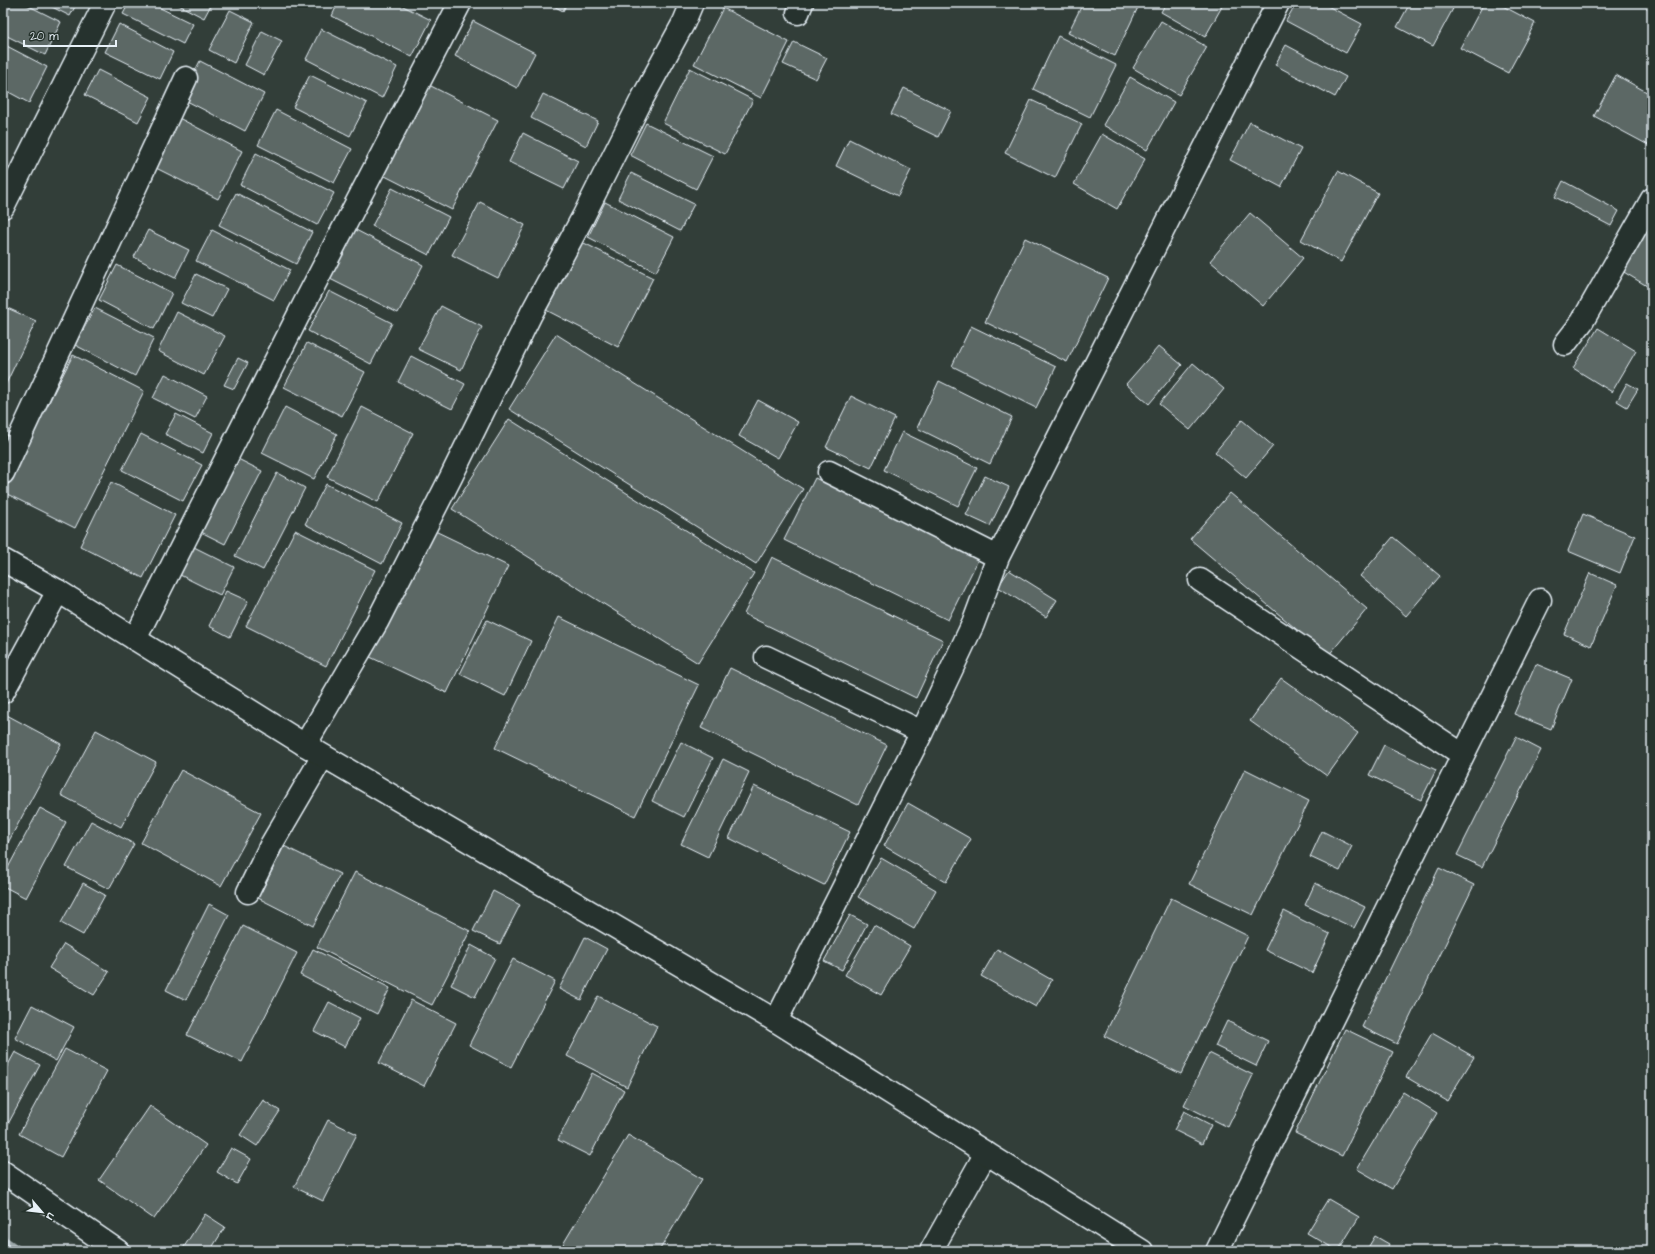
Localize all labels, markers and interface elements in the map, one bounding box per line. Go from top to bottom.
scale bar [24,22,116,48]
text: 20 m [30,28,59,45]
north arrow [22,1192,62,1232]
text: U [42,1209,59,1223]

